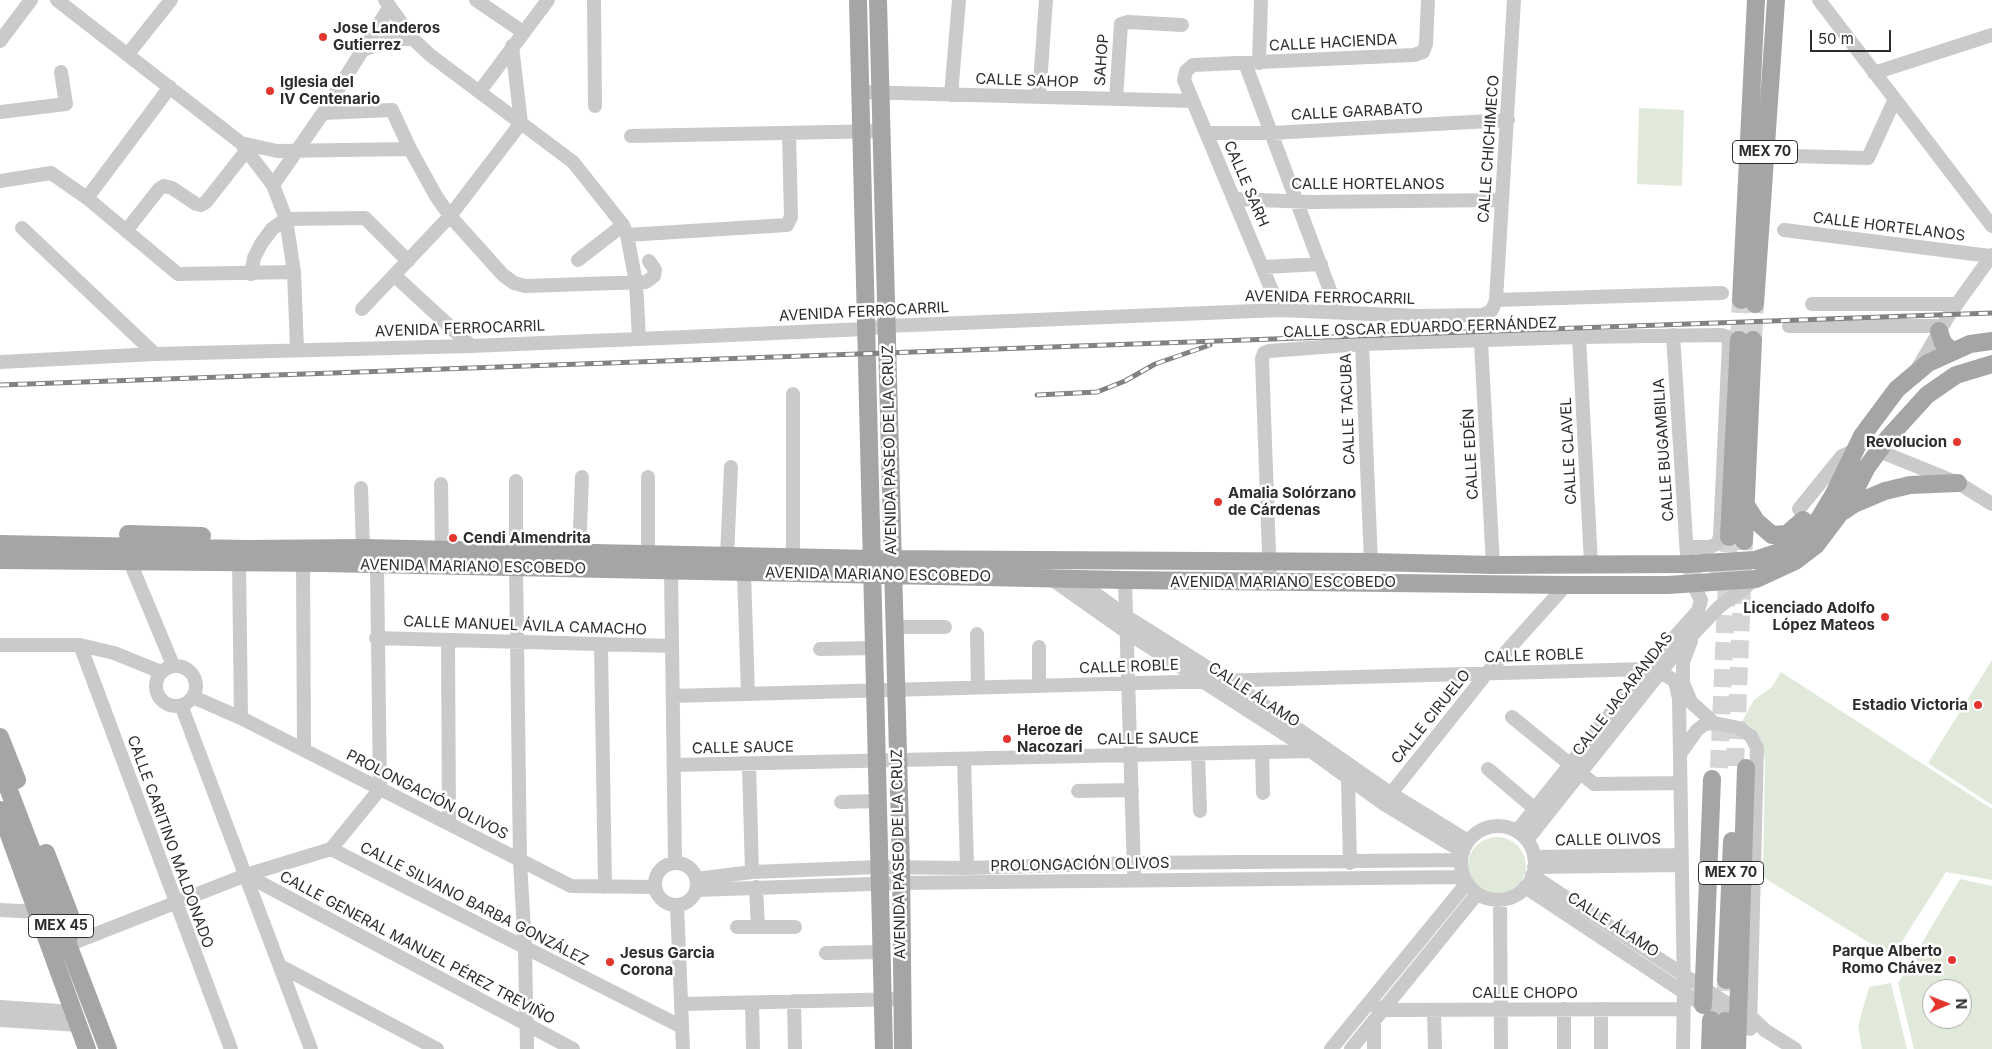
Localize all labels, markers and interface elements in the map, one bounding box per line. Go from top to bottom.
place label: Jose Landeros Gutierrez [333,19,440,54]
scale bar [1812,20,1893,52]
text: 50 m [1818,29,1854,48]
marker: Jose Landeros Gutierrez [317,31,329,43]
street label: CALLE HACIENDA [1269,31,1397,55]
street label: SAHOP [1091,33,1113,87]
street label: CALLE SAHOP [975,70,1079,92]
place label: Iglesia del IV Centenario [280,73,380,108]
street label: CALLE CHICHIMECO [1475,74,1503,224]
marker: Iglesia del IV Centenario [264,85,276,97]
street label: CALLE GARABATO [1291,100,1423,124]
street label: CALLE SARH [1220,138,1272,230]
road number: MEX 70 [1732,140,1798,163]
street label: CALLE HORTELANOS [1291,175,1445,193]
street label: CALLE HORTELANOS [1812,209,1966,245]
street label: AVENIDA FERROCARRIL [1245,288,1415,308]
street label: AVENIDA FERROCARRIL [778,299,950,325]
street label: CALLE OSCAR EDUARDO FERNÁNDEZ [1283,314,1557,342]
street label: AVENIDA FERROCARRIL [375,317,545,341]
street label: AVENIDA PASEO DE LA CRUZ [879,345,901,555]
street label: CALLE TACUBA [1337,353,1359,465]
street label: CALLE BUGAMBILIA [1650,378,1678,522]
street label: CALLE CLAVEL [1557,397,1581,505]
street label: CALLE EDÉN [1460,408,1482,500]
place label: Revolucion [1866,433,1947,451]
marker: Revolucion [1951,436,1963,448]
place label: Amalia Solórzano de Cárdenas [1228,484,1356,519]
marker: Amalia Solórzano de Cárdenas [1212,496,1224,508]
place label: Cendi Almendrita [463,529,591,547]
marker: Cendi Almendrita [447,532,459,544]
street label: AVENIDA MARIANO ESCOBEDO [360,556,586,578]
street label: AVENIDA MARIANO ESCOBEDO [765,564,991,586]
street label: AVENIDA MARIANO ESCOBEDO [1170,573,1396,591]
place label: Licenciado Adolfo López Mateos [1743,599,1875,634]
marker: Licenciado Adolfo López Mateos [1879,611,1891,623]
street label: CALLE MANUEL ÁVILA CAMACHO [403,613,647,639]
street label: CALLE JACARANDAS [1569,629,1677,759]
street label: CALLE ROBLE [1484,645,1584,667]
street label: CALLE ROBLE [1079,656,1179,678]
street label: CALLE ÁLAMO [1205,659,1303,731]
street label: CALLE CIRUELO [1388,666,1474,768]
place label: Estadio Victoria [1852,696,1968,714]
marker: Estadio Victoria [1972,699,1984,711]
place label: Heroe de Nacozari [1017,721,1083,756]
street label: CALLE SAUCE [1097,729,1199,749]
street label: CALLE CARITINO MALDONADO [123,733,217,951]
marker: Heroe de Nacozari [1001,733,1013,745]
street label: CALLE SAUCE [692,738,794,758]
street label: PROLONGACIÓN OLIVOS [343,746,511,844]
street label: AVENIDA PASEO DE LA CRUZ [888,749,910,959]
street label: CALLE OLIVOS [1555,830,1661,850]
street label: CALLE SILVANO BARBA GONZÁLEZ [357,838,591,970]
street label: PROLONGACIÓN OLIVOS [990,854,1170,876]
road number: MEX 70 [1698,861,1764,884]
street label: CALLE GENERAL MANUEL PÉREZ TREVIÑO [276,868,558,1028]
street label: CALLE ÁLAMO [1564,889,1662,961]
road number: MEX 45 [28,914,94,938]
place label: Parque Alberto Romo Chávez [1832,942,1942,977]
place label: Jesus Garcia Corona [620,944,715,979]
marker: Parque Alberto Romo Chávez [1946,954,1958,966]
marker: Jesus Garcia Corona [604,956,616,968]
north arrow [1922,979,1972,1029]
street label: CALLE CHOPO [1472,984,1578,1002]
text: N [1953,998,1970,1009]

